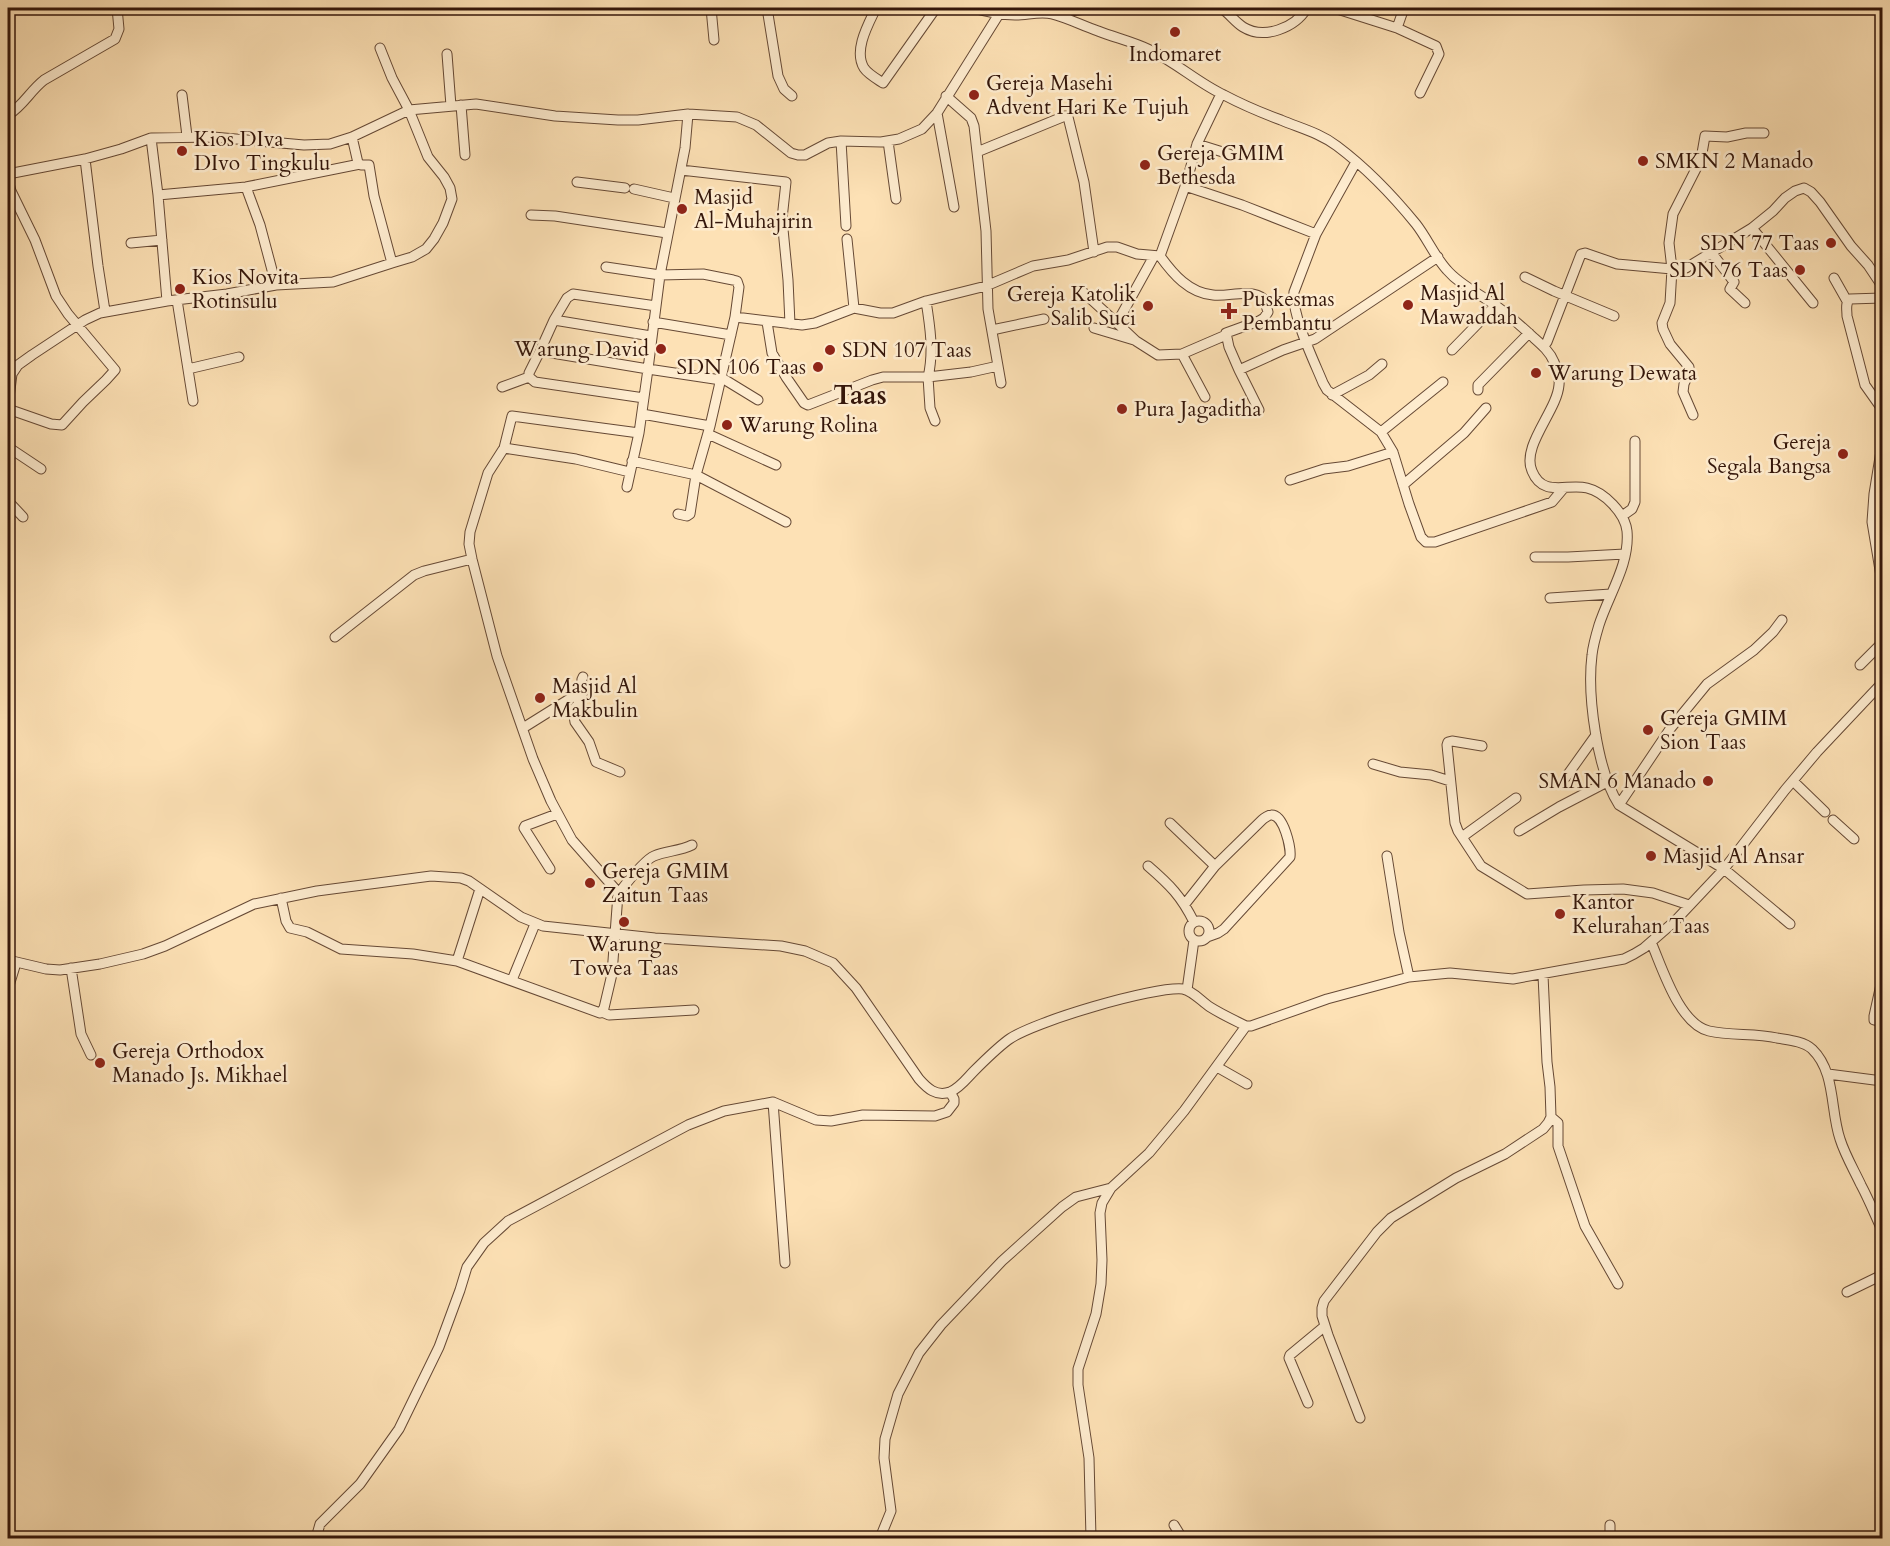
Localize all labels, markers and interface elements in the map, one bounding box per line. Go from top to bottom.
marker: Indomaret [1168,25,1182,39]
place label: Indomaret [1129,40,1222,69]
place label: Gereja Masehi Advent Hari Ke Tujuh [986,69,1189,122]
marker: Gereja Masehi Advent Hari Ke Tujuh [967,88,981,102]
place label: Kios DIva DIvo Tingkulu [194,125,331,178]
place label: Gereja GMIM Bethesda [1157,139,1285,192]
marker: Kios DIva DIvo Tingkulu [175,144,189,158]
place label: SMKN 2 Manado [1655,147,1813,176]
marker: SMKN 2 Manado [1636,154,1650,168]
marker: Gereja GMIM Bethesda [1138,158,1152,172]
place label: Masjid Al-Muhajirin [694,183,813,236]
marker: Masjid Al-Muhajirin [675,202,689,216]
place label: SDN 77 Taas [1700,229,1819,258]
marker: SDN 77 Taas [1824,236,1838,250]
place label: SDN 76 Taas [1669,256,1788,285]
place label: Kios Novita Rotinsulu [192,263,299,316]
marker: SDN 76 Taas [1793,263,1807,277]
place label: Masjid Al Mawaddah [1420,279,1518,332]
place label: Gereja Katolik Salib Suci [1007,280,1137,333]
marker: Kios Novita Rotinsulu [173,282,187,296]
place label: Puskesmas Pembantu [1242,285,1335,338]
marker: Masjid Al Mawaddah [1401,298,1415,312]
marker: Gereja Katolik Salib Suci [1141,299,1155,313]
marker: Puskesmas Pembantu [1220,302,1238,320]
place label: Warung David [513,335,649,364]
place label: SDN 107 Taas [842,336,972,365]
marker: Warung David [654,342,668,356]
marker: SDN 107 Taas [823,343,837,357]
place label: SDN 106 Taas [676,353,806,382]
place label: Warung Dewata [1547,359,1697,388]
marker: SDN 106 Taas [811,360,825,374]
marker: Warung Dewata [1529,366,1543,380]
district label: Taas [833,377,887,414]
place label: Pura Jagaditha [1134,395,1262,424]
marker: Pura Jagaditha [1115,402,1129,416]
place label: Warung Rolina [738,411,878,440]
marker: Warung Rolina [720,418,734,432]
place label: Gereja Segala Bangsa [1707,428,1831,481]
marker: Gereja Segala Bangsa [1836,447,1850,461]
place label: Masjid Al Makbulin [552,672,638,725]
marker: Masjid Al Makbulin [533,691,547,705]
place label: Gereja GMIM Sion Taas [1660,704,1788,757]
marker: Gereja GMIM Sion Taas [1641,723,1655,737]
place label: SMAN 6 Manado [1538,767,1696,796]
marker: SMAN 6 Manado [1701,774,1715,788]
place label: Masjid Al Ansar [1663,842,1804,871]
marker: Masjid Al Ansar [1644,849,1658,863]
place label: Gereja GMIM Zaitun Taas [602,857,730,910]
marker: Gereja GMIM Zaitun Taas [583,876,597,890]
place label: Kantor Kelurahan Taas [1572,888,1710,941]
marker: Kantor Kelurahan Taas [1553,907,1567,921]
marker: Warung Towea Taas [617,915,631,929]
place label: Warung Towea Taas [570,930,678,983]
place label: Gereja Orthodox Manado Js. Mikhael [112,1037,288,1090]
marker: Gereja Orthodox Manado Js. Mikhael [93,1056,107,1070]

